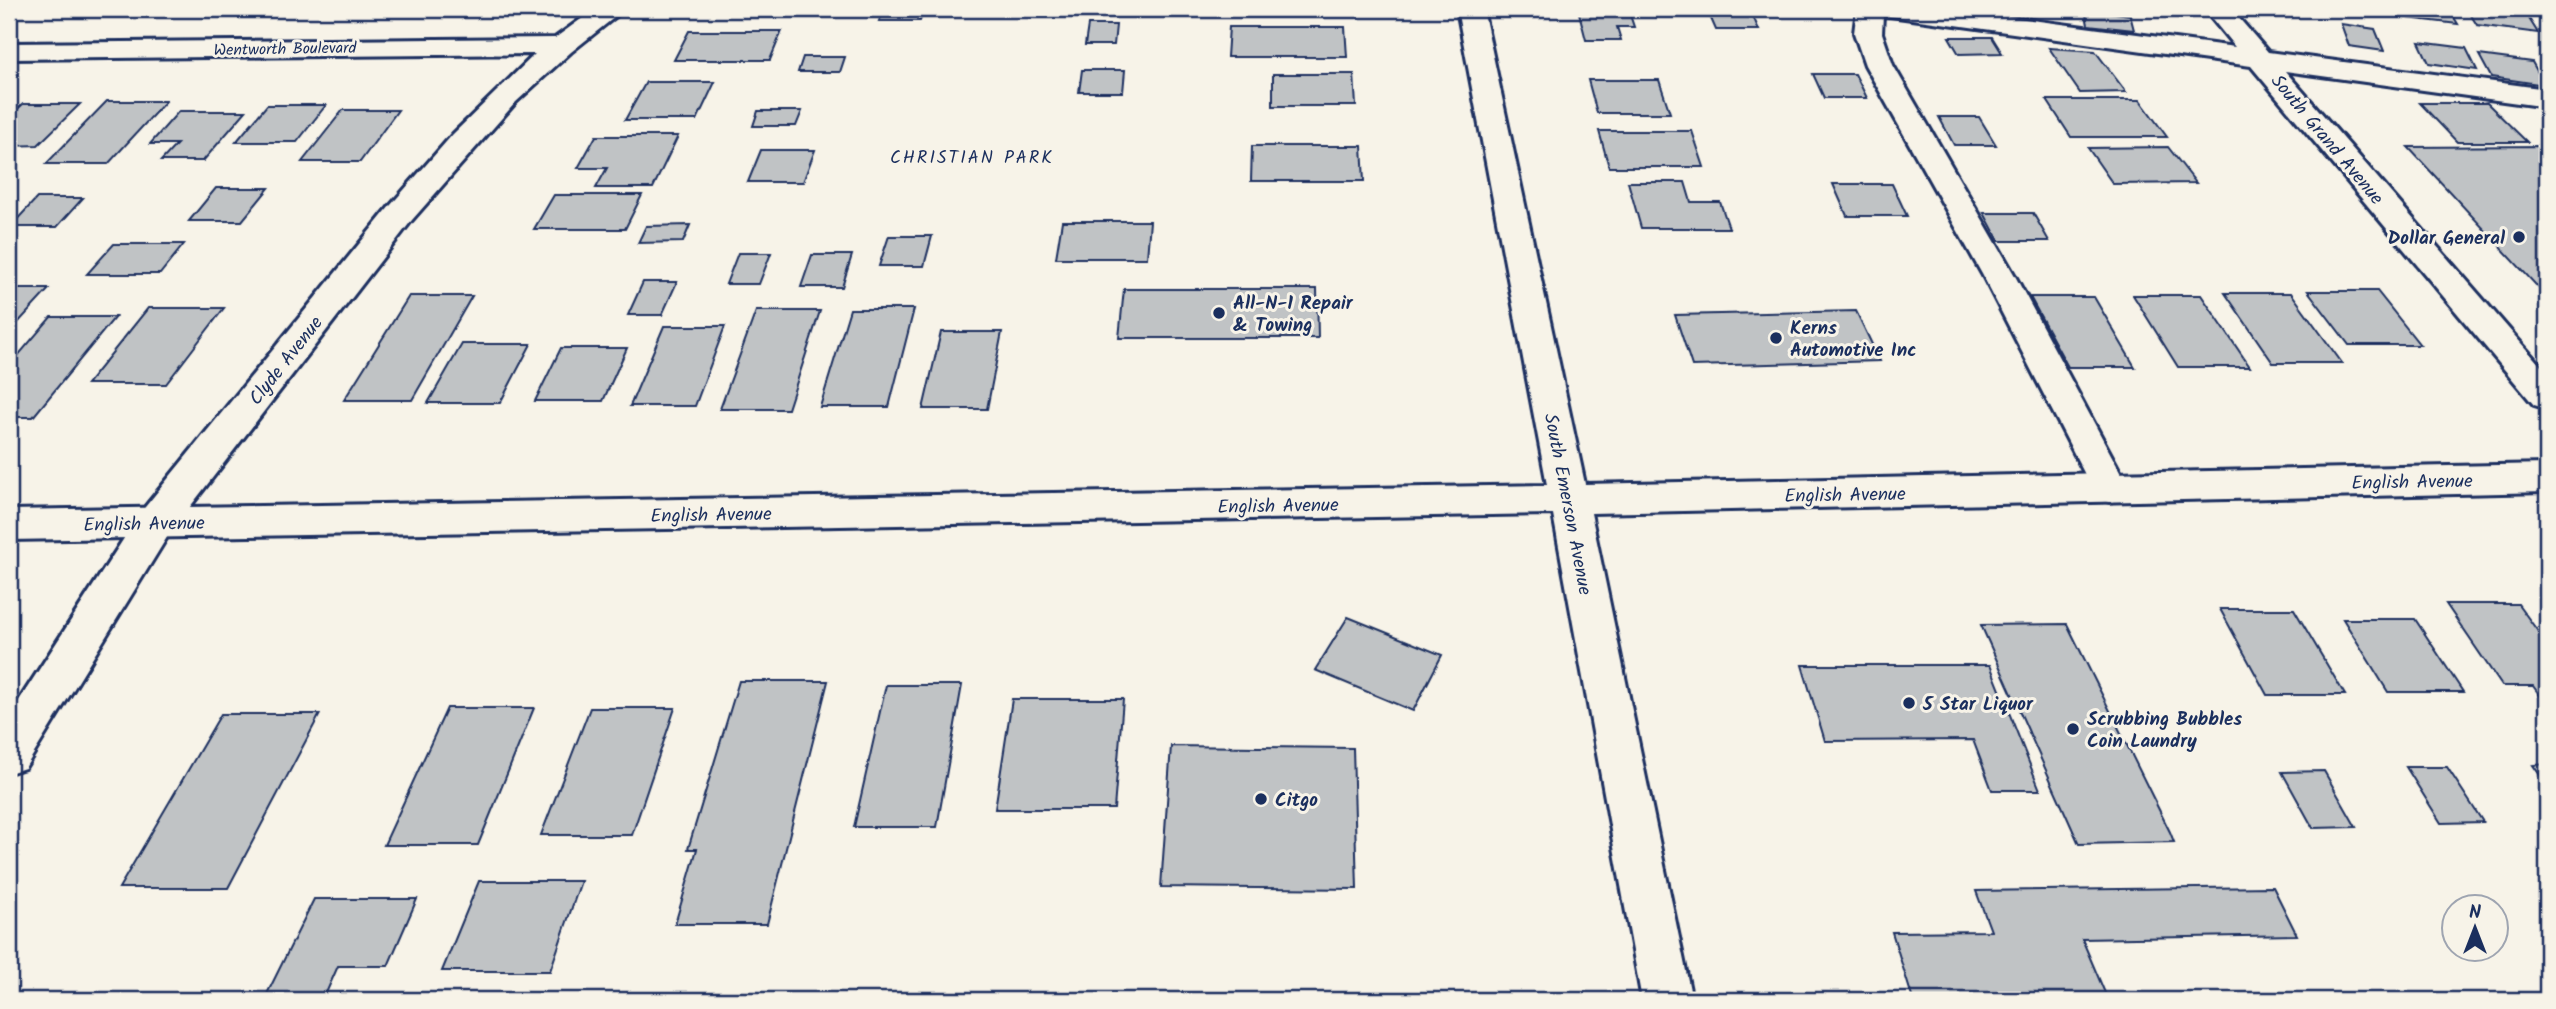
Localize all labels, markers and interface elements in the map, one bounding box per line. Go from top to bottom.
street label: Wentworth Boulevard [213,36,358,63]
street label: South Grand Avenue [2263,68,2391,213]
district label: CHRISTIAN PARK [890,144,1054,173]
place label: Dollar General [2388,224,2506,254]
marker: Dollar General [2511,229,2527,245]
place label: All-N-1 Repair & Towing [1233,289,1354,341]
marker: All-N-1 Repair & Towing [1211,305,1227,321]
street label: Clyde Avenue [242,310,331,412]
place label: Kerns Automotive Inc [1790,314,1916,366]
marker: Kerns Automotive Inc [1768,330,1784,346]
street label: South Emerson Avenue [1535,411,1599,598]
street label: English Avenue [2351,467,2473,499]
street label: English Avenue [1784,480,1906,512]
street label: English Avenue [1217,491,1339,523]
street label: English Avenue [650,500,772,532]
street label: English Avenue [83,509,205,541]
place label: 5 Star Liquor [1922,690,2034,720]
marker: 5 Star Liquor [1901,695,1917,711]
place label: Scrubbing Bubbles Coin Laundry [2087,705,2242,757]
marker: Scrubbing Bubbles Coin Laundry [2065,721,2081,737]
place label: Citgo [1275,786,1318,816]
marker: Citgo [1253,791,1269,807]
north arrow [2440,894,2510,964]
text: N [2469,898,2481,928]

